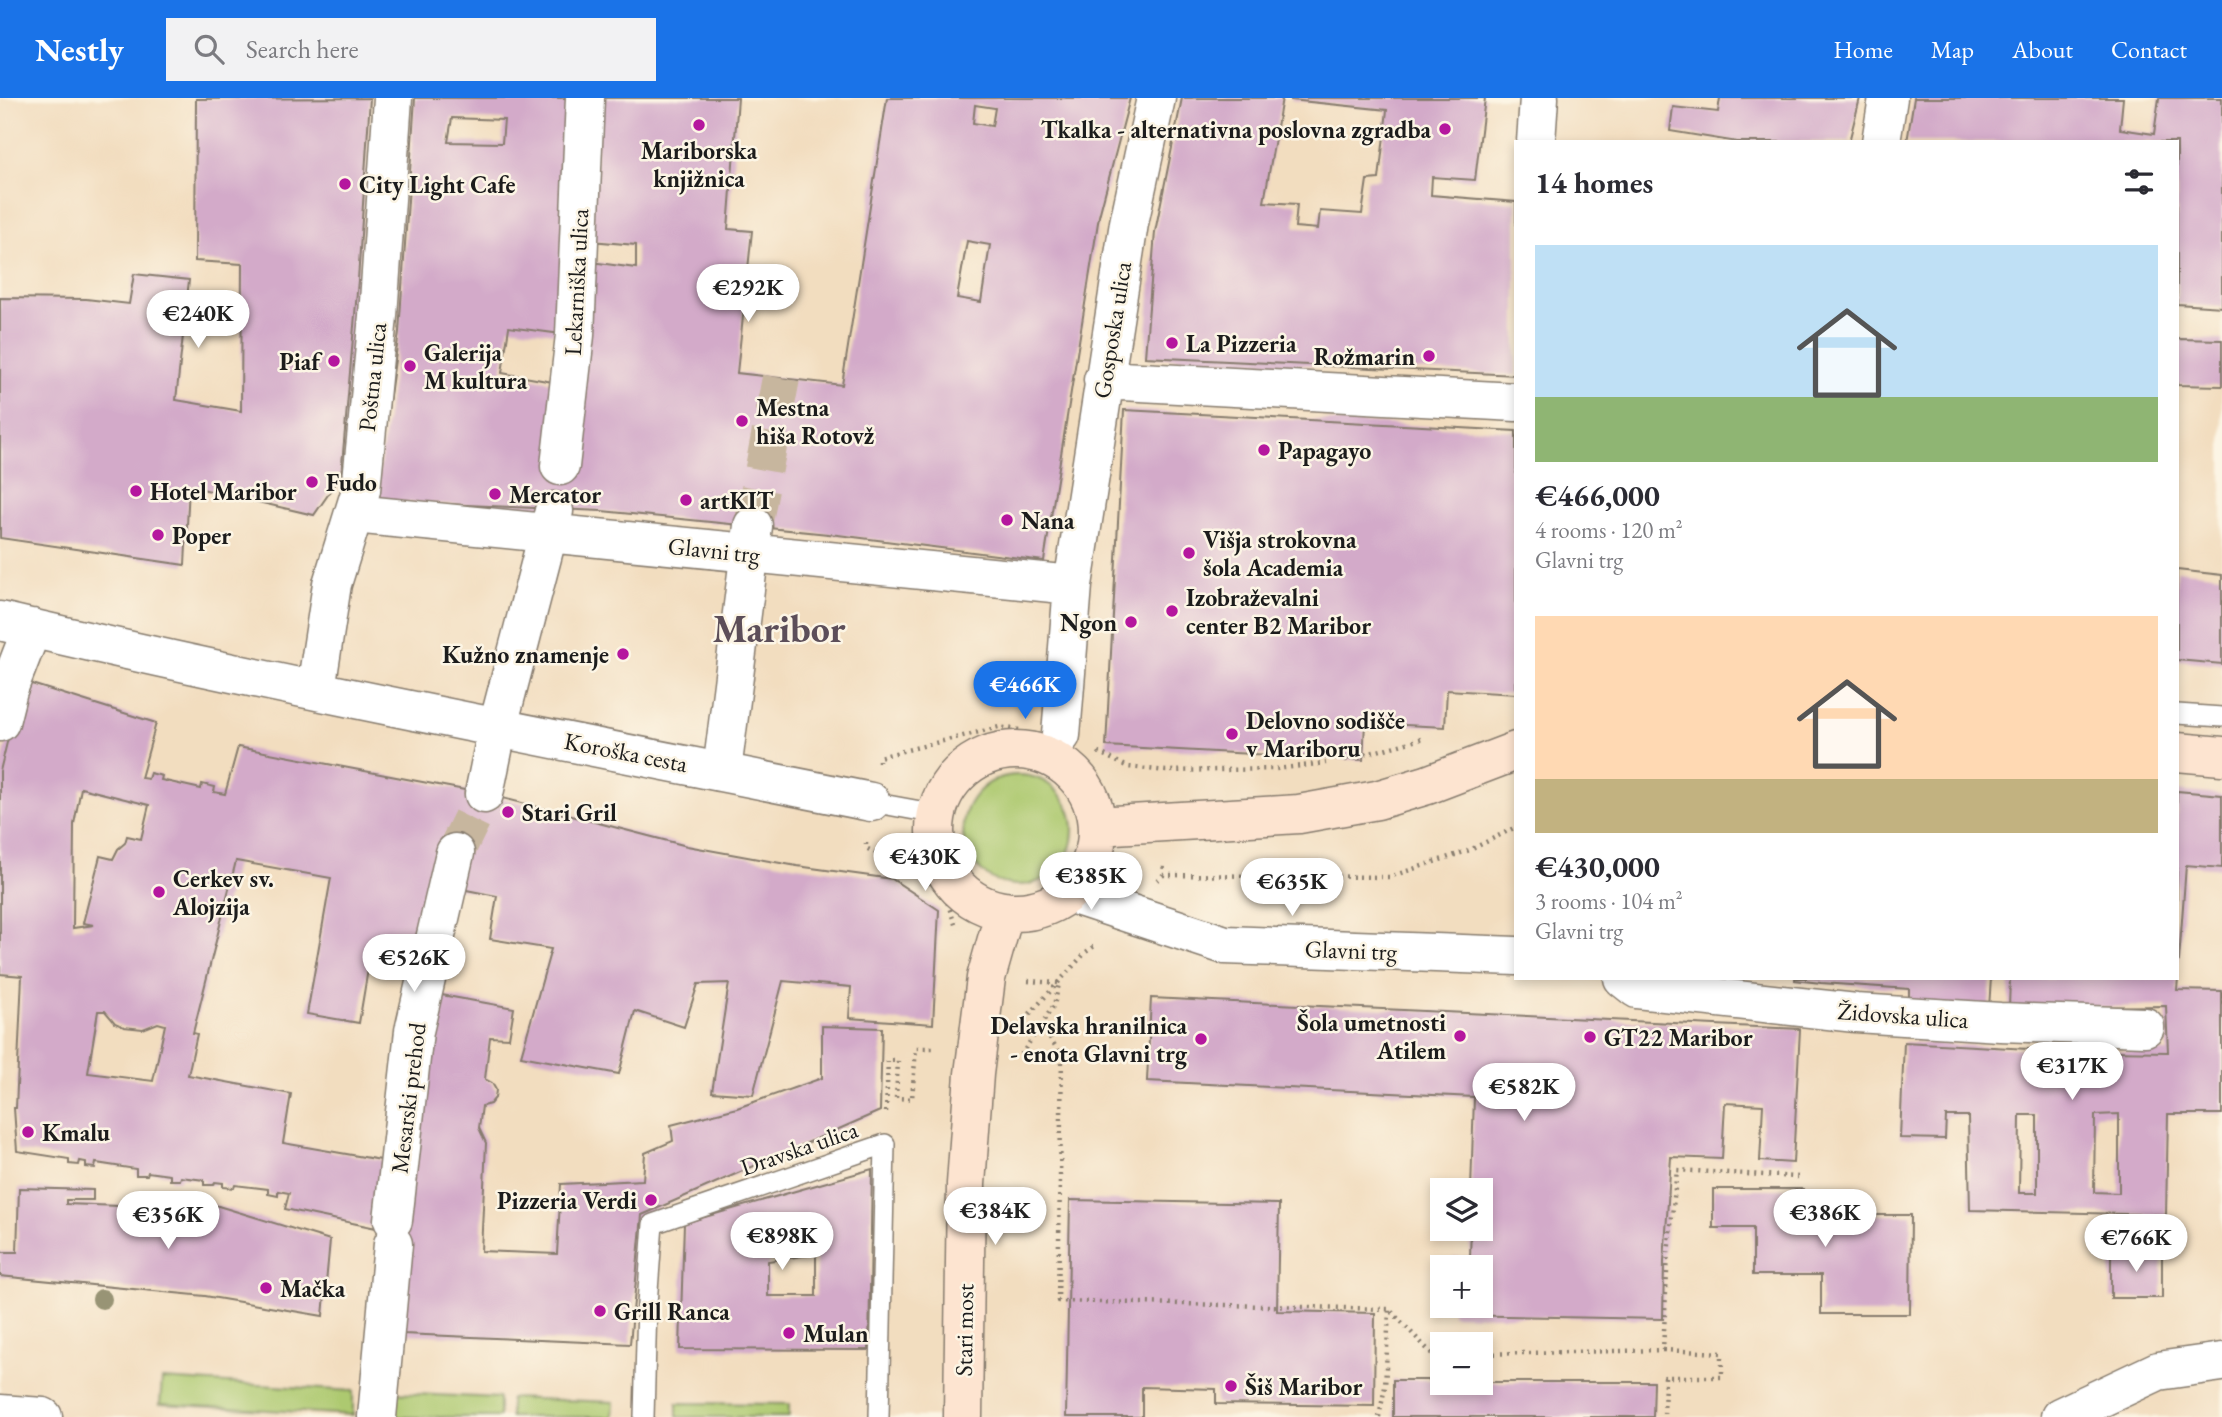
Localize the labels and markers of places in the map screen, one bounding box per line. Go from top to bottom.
place label: Tkalka - alternativna poslovna zgradba [1041,114,1431,146]
marker: Mariborska knjižnica [691,117,707,133]
marker: Tkalka - alternativna poslovna zgradba [1437,121,1453,137]
place label: Mariborska knjižnica [641,135,758,195]
place label: City Light Cafe [359,169,515,201]
marker: City Light Cafe [337,176,353,192]
pin: €292K [699,264,797,324]
pin: €240K [149,290,247,350]
place label: La Pizzeria [1186,328,1297,359]
marker: La Pizzeria [1164,335,1180,351]
place label: Galerija M kultura [424,337,528,396]
place label: Rožmarin [1314,341,1415,372]
place label: Piaf [279,346,323,377]
marker: Rožmarin [1421,348,1437,364]
marker: Piaf [326,353,342,369]
marker: Galerija M kultura [402,358,418,374]
place label: Mestna hiša Rotovž [756,392,875,451]
marker: Mestna hiša Rotovž [734,413,750,429]
place label: Papagayo [1278,435,1371,467]
marker: Papagayo [1256,442,1272,458]
place label: Fudo [326,467,377,498]
marker: Fudo [304,474,320,490]
place label: Hotel Maribor [150,476,297,507]
place label: Mercator [509,479,601,510]
marker: Hotel Maribor [128,483,144,499]
place label: artKIT [700,485,773,516]
marker: Mercator [487,486,503,502]
marker: artKIT [678,492,694,508]
place label: Nana [1021,505,1075,536]
marker: Nana [999,512,1015,528]
place label: Poper [172,520,231,551]
place label: Višja strokovna šola Academia [1203,524,1357,583]
marker: Poper [150,527,166,543]
marker: Višja strokovna šola Academia [1181,545,1197,561]
place label: Izobraževalni center B2 Maribor [1186,582,1371,641]
marker: Izobraževalni center B2 Maribor [1164,603,1180,619]
place label: Ngon [1060,607,1117,639]
marker: Ngon [1123,614,1139,630]
place label: Kužno znamenje [442,639,609,671]
marker: Kužno znamenje [615,646,631,662]
pin: €466K [976,662,1074,721]
place label: Delovno sodišče v Mariboru [1246,705,1405,764]
marker: Delovno sodišče v Mariboru [1224,726,1240,742]
place label: Stari Gril [522,797,617,828]
marker: Stari Gril [500,804,516,820]
pin: €430K [876,834,974,893]
pin: €385K [1042,852,1140,912]
pin: €635K [1243,858,1341,918]
place label: Cerkev sv. Alojzija [172,863,274,923]
marker: Cerkev sv. Alojzija [151,884,167,900]
pin: €526K [365,934,463,994]
place label: Šola umetnosti Atilem [1297,1007,1446,1066]
place label: Delavska hranilnica - enota Glavni trg [990,1010,1188,1070]
place label: GT22 Maribor [1604,1022,1753,1053]
marker: Šola umetnosti Atilem [1452,1028,1468,1044]
marker: GT22 Maribor [1582,1029,1598,1045]
marker: Delavska hranilnica - enota Glavni trg [1193,1031,1209,1047]
pin: €317K [2023,1042,2121,1102]
pin: €582K [1475,1063,1573,1123]
place label: Kmalu [42,1117,111,1148]
marker: Kmalu [20,1124,36,1140]
place label: Pizzeria Verdi [497,1185,637,1216]
pin: €384K [946,1188,1044,1247]
pin: €386K [1776,1190,1874,1249]
pin: €356K [119,1192,217,1251]
marker: Pizzeria Verdi [643,1192,659,1208]
pin: €898K [733,1212,831,1272]
pin: €766K [2087,1214,2185,1274]
place label: Mačka [280,1273,346,1304]
marker: Mačka [258,1280,274,1296]
place label: Grill Ranca [614,1296,730,1327]
marker: Grill Ranca [592,1303,608,1319]
place label: Mulan [803,1318,869,1349]
marker: Mulan [781,1325,797,1341]
place label: Šiš Maribor [1245,1371,1362,1402]
marker: Šiš Maribor [1223,1378,1239,1394]

